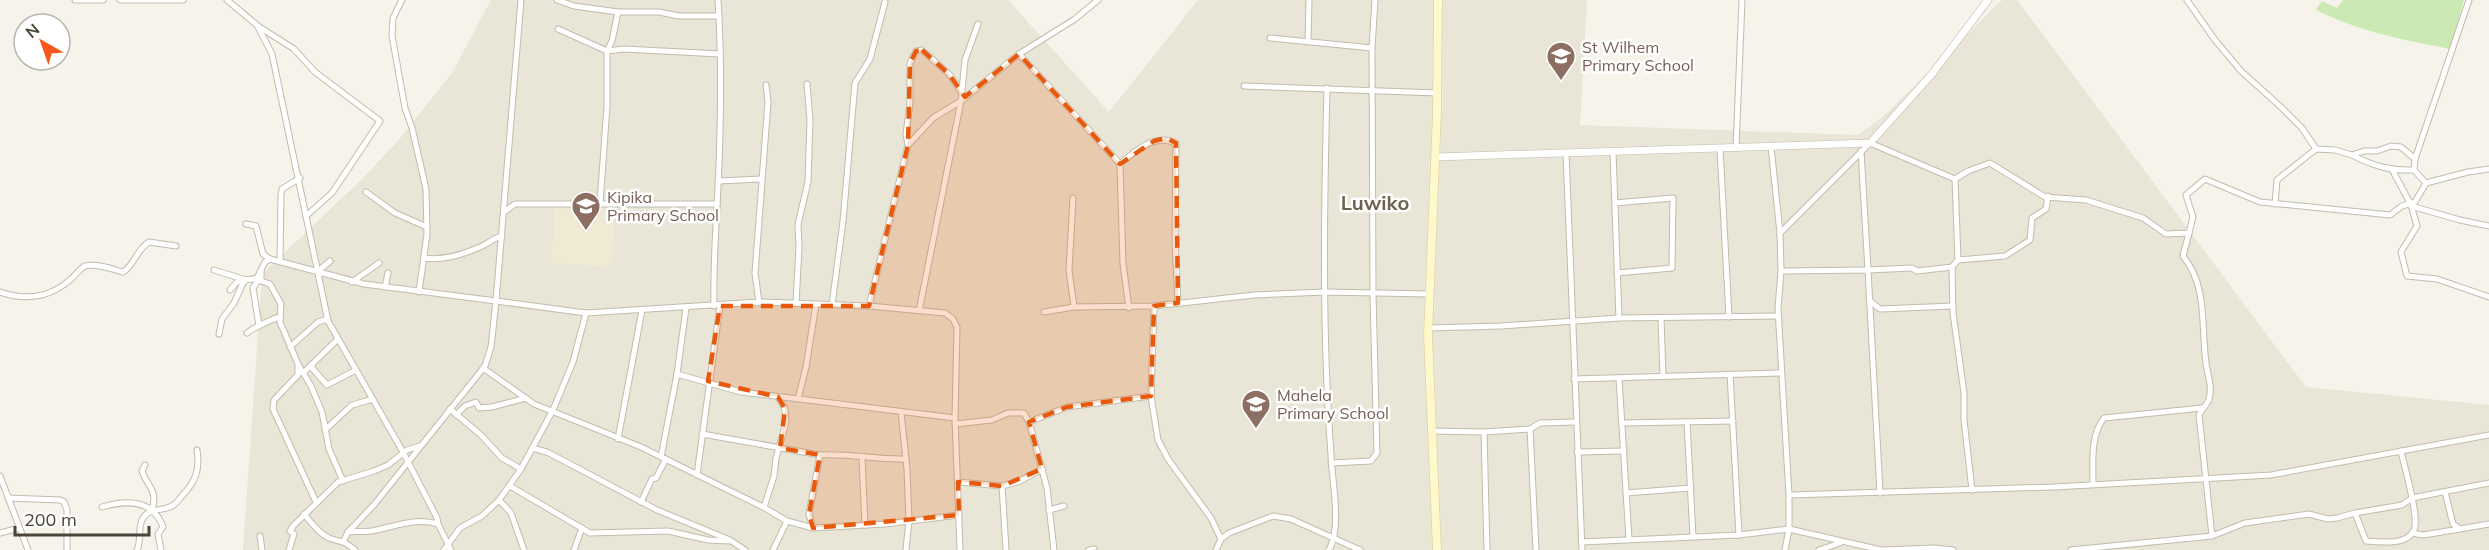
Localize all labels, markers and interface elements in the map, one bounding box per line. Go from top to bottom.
north arrow [12,12,72,72]
text: N [21,19,43,42]
place label: St Wilhem Primary School [1582,37,1694,75]
school or university icon: St Wilhem Primary School [1545,40,1577,82]
place label: Kipika Primary School [607,187,719,225]
school or university icon: Kipika Primary School [570,190,602,232]
district label: Luwiko [1341,190,1409,215]
place label: Mahela Primary School [1277,385,1389,423]
school or university icon: Mahela Primary School [1240,388,1272,430]
scale bar [15,499,148,537]
text: 200 m [24,508,77,531]

